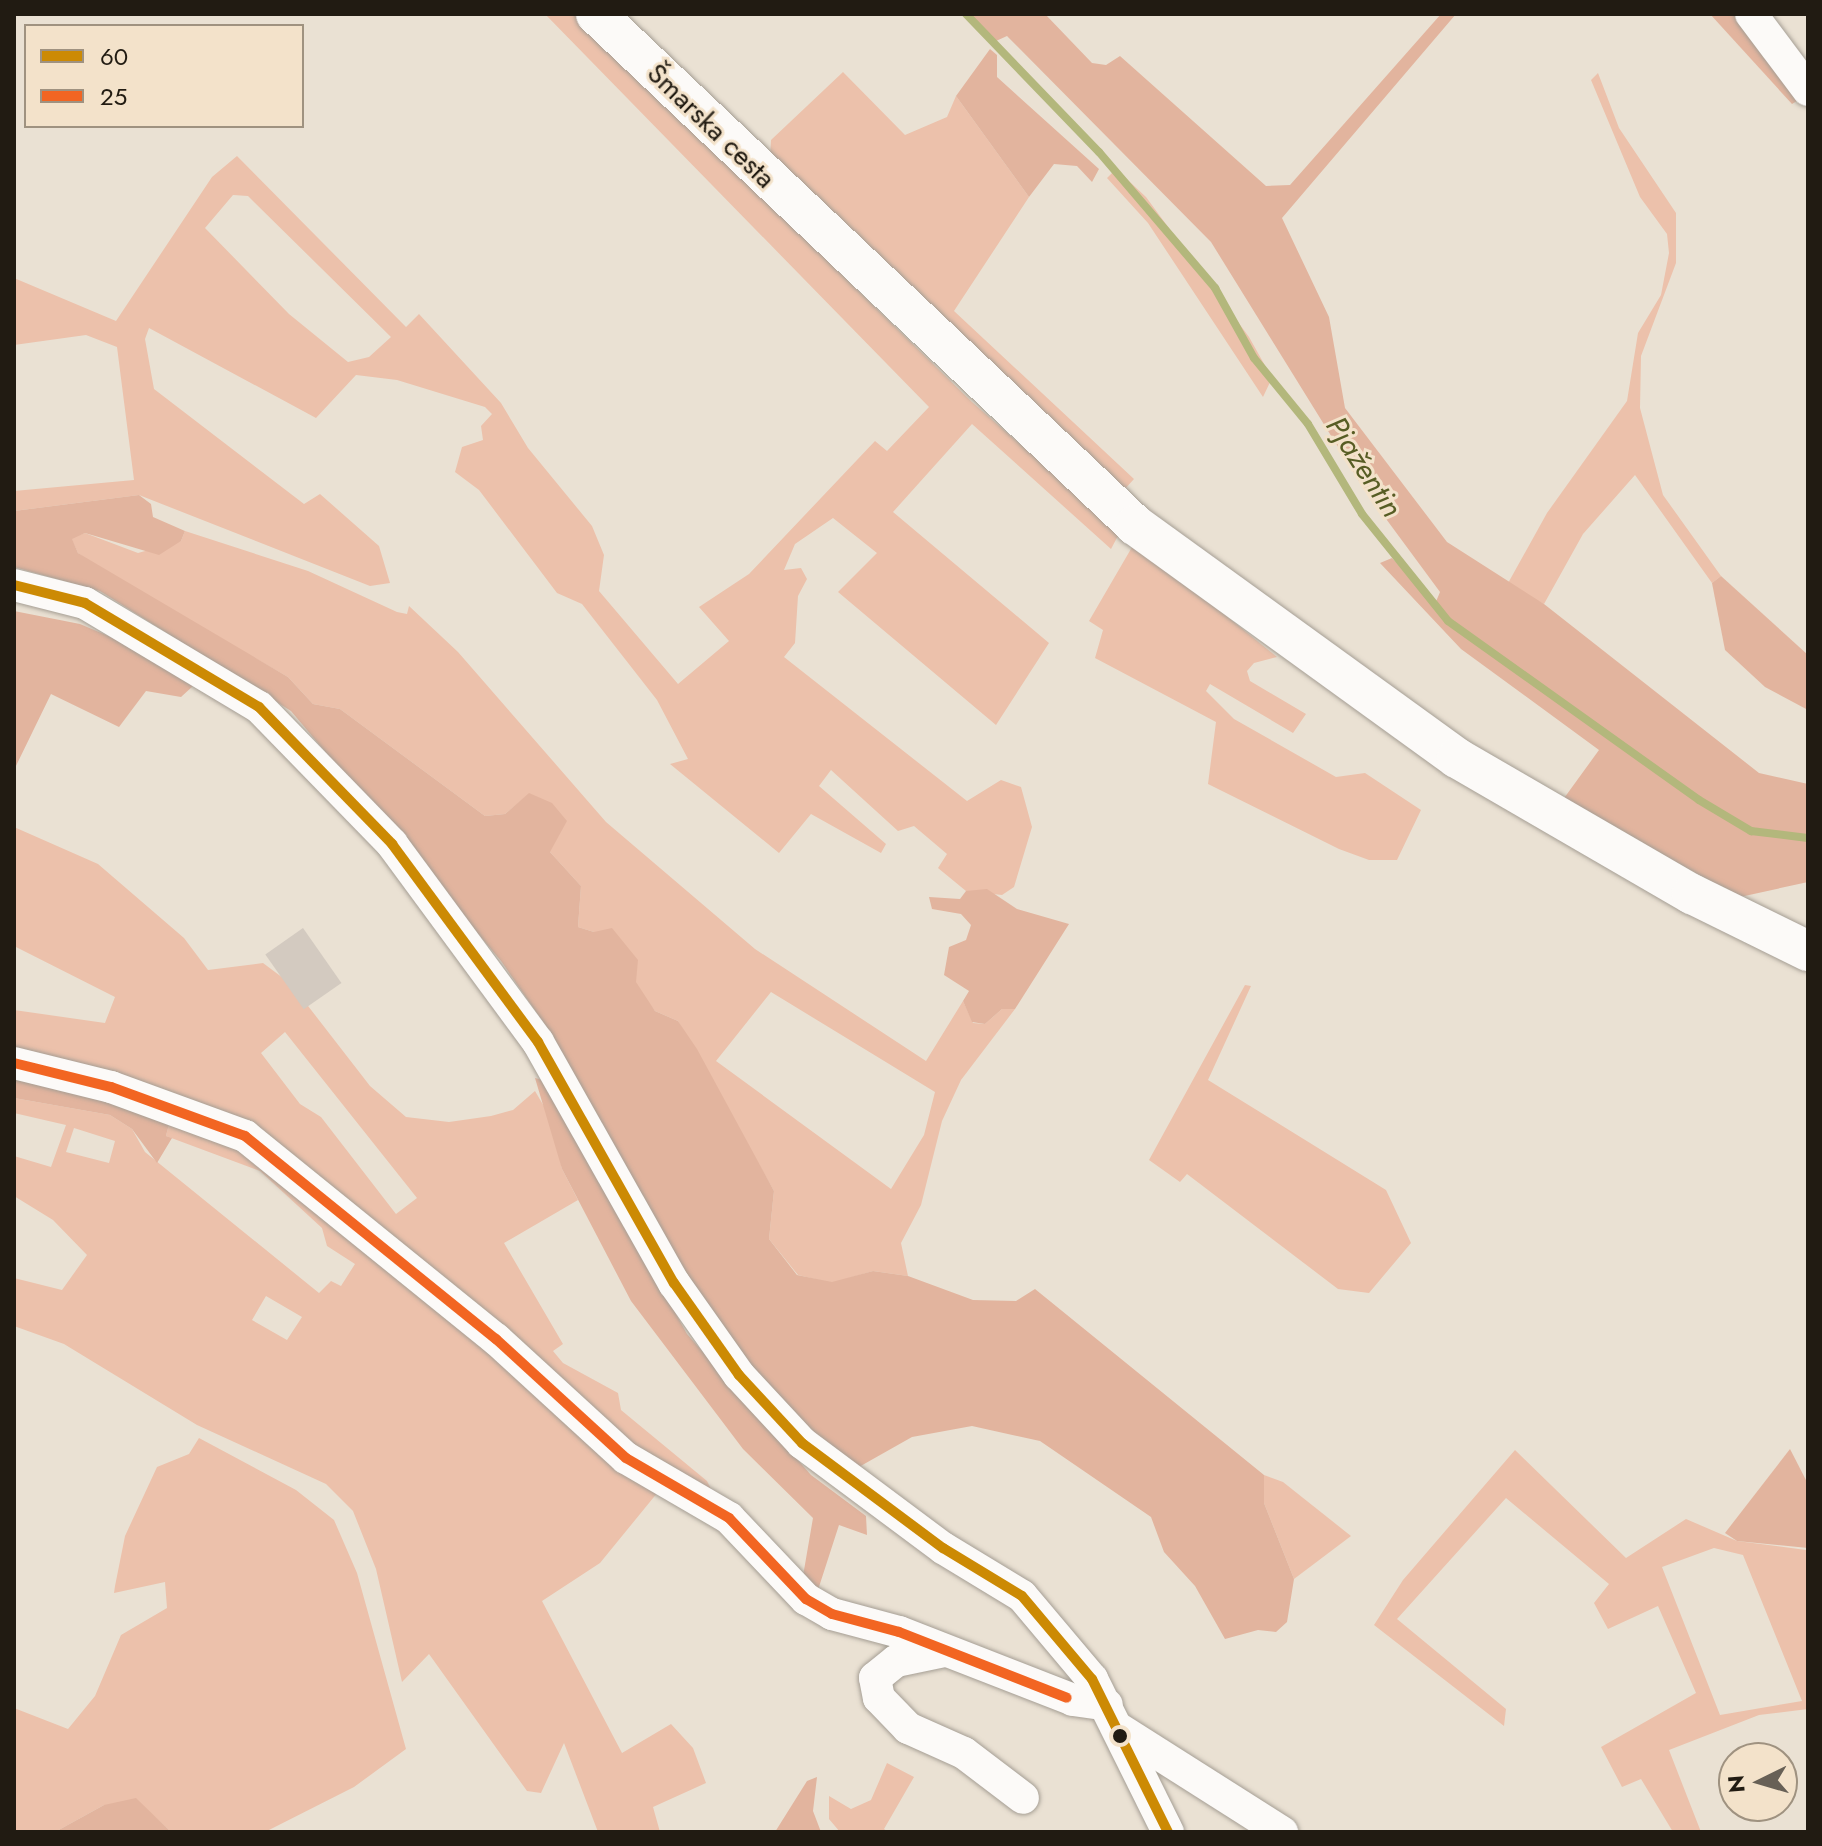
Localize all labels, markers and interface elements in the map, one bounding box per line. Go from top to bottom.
legend [24,24,304,128]
text: 60 [100,39,128,74]
street label: Šmarska cesta [640,57,782,195]
text: 25 [100,79,127,114]
water label: Pjažentin [1318,410,1410,524]
unlabelled marker [1112,1728,1128,1744]
north arrow [1718,1742,1798,1822]
text: N [1719,1774,1753,1794]

